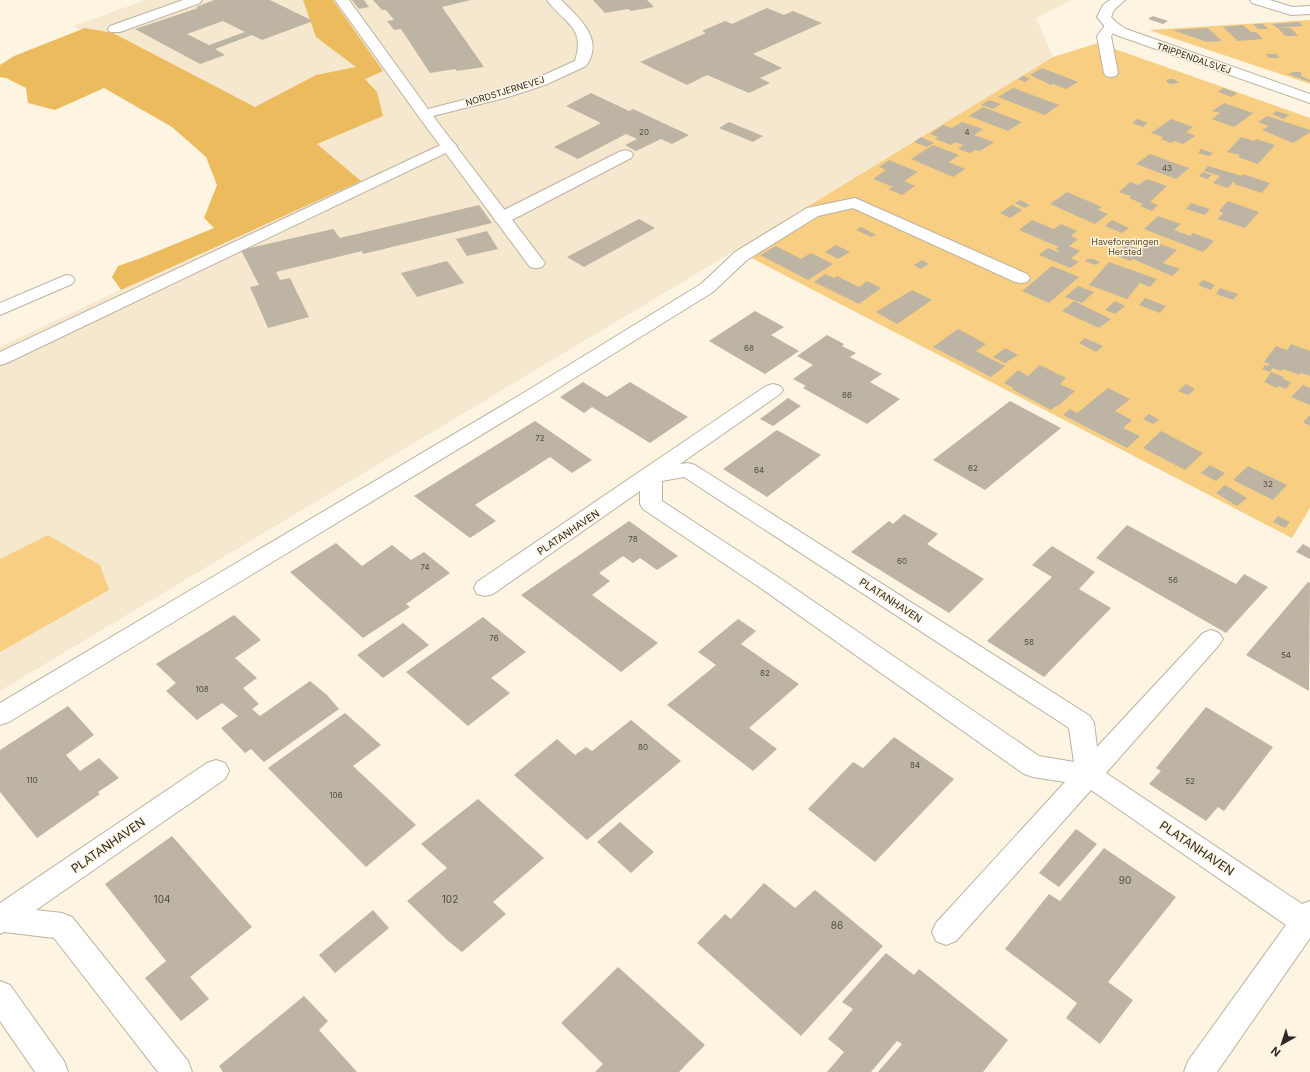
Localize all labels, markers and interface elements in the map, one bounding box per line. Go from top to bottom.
street label: TRIPPENDALSVEJ [1155,40,1233,76]
street label: NORDSTJERNEVEJ [464,74,546,108]
house number: 20 [639,127,649,137]
house number: 4 [964,127,970,137]
house number: 43 [1162,163,1172,173]
park label: Haveforeningen Hersted [1091,236,1159,257]
house number: 68 [744,343,754,353]
house number: 66 [842,390,852,400]
house number: 72 [535,433,545,443]
house number: 62 [968,463,978,473]
house number: 64 [754,465,764,475]
house number: 32 [1263,479,1273,489]
street label: PLATANHAVEN [535,507,601,557]
house number: 78 [628,534,638,544]
house number: 60 [897,556,907,566]
house number: 74 [420,562,430,572]
street label: PLATANHAVEN [857,575,925,625]
house number: 56 [1168,575,1178,585]
house number: 76 [489,633,499,643]
house number: 58 [1024,637,1034,647]
house number: 54 [1281,650,1291,660]
house number: 82 [760,668,770,678]
house number: 108 [195,684,209,694]
house number: 80 [638,742,648,752]
house number: 84 [910,760,920,770]
house number: 110 [26,775,38,785]
house number: 52 [1185,776,1195,786]
house number: 106 [329,790,343,800]
street label: PLATANHAVEN [68,814,148,876]
street label: PLATANHAVEN [1157,818,1237,878]
house number: 90 [1119,874,1131,886]
house number: 104 [154,893,170,905]
house number: 102 [442,893,458,905]
house number: 86 [831,919,843,931]
north arrow [1262,1024,1302,1064]
text: N [1268,1044,1283,1060]

